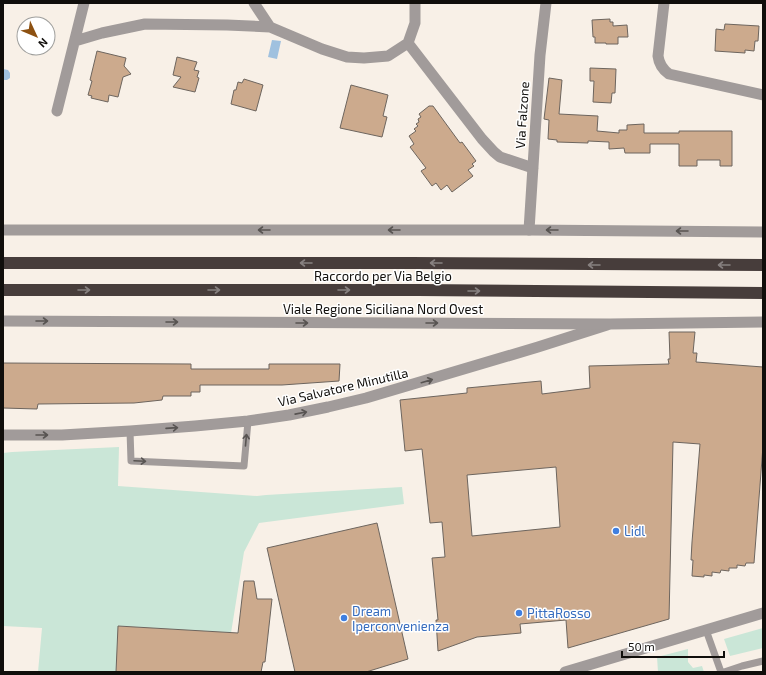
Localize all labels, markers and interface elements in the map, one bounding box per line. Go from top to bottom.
north arrow [16,16,56,56]
text: N [36,36,51,51]
street label: Via Falzone [512,81,532,149]
one-way arrow [258,226,271,234]
one-way arrow [388,226,401,234]
one-way arrow [546,226,559,234]
one-way arrow [676,227,689,235]
one-way arrow [300,259,313,267]
one-way arrow [430,259,443,267]
one-way arrow [588,261,601,268]
one-way arrow [718,261,731,269]
street label: Raccordo per Via Belgio [314,268,452,284]
one-way arrow [77,286,90,294]
one-way arrow [207,286,220,294]
one-way arrow [337,286,350,294]
one-way arrow [467,287,480,295]
street label: Viale Regione Siciliana Nord Ovest [283,301,483,317]
one-way arrow [35,317,48,325]
one-way arrow [165,318,178,326]
one-way arrow [295,319,308,327]
one-way arrow [425,319,438,327]
street label: Via Salvatore Minutilla [276,364,410,410]
one-way arrow [420,377,433,384]
one-way arrow [294,409,307,417]
one-way arrow [165,425,178,432]
one-way arrow [35,431,48,439]
one-way arrow [243,434,250,447]
one-way arrow [133,458,146,465]
place label: Lidl [624,523,645,539]
marker: Lidl [611,526,621,536]
place label: Dream Iperconvenienza [352,603,449,634]
place label: PittaRosso [527,605,591,621]
marker: PittaRosso [514,608,524,618]
marker: Dream Iperconvenienza [339,613,349,623]
scale bar [622,633,724,659]
text: 50 m [628,639,655,653]

